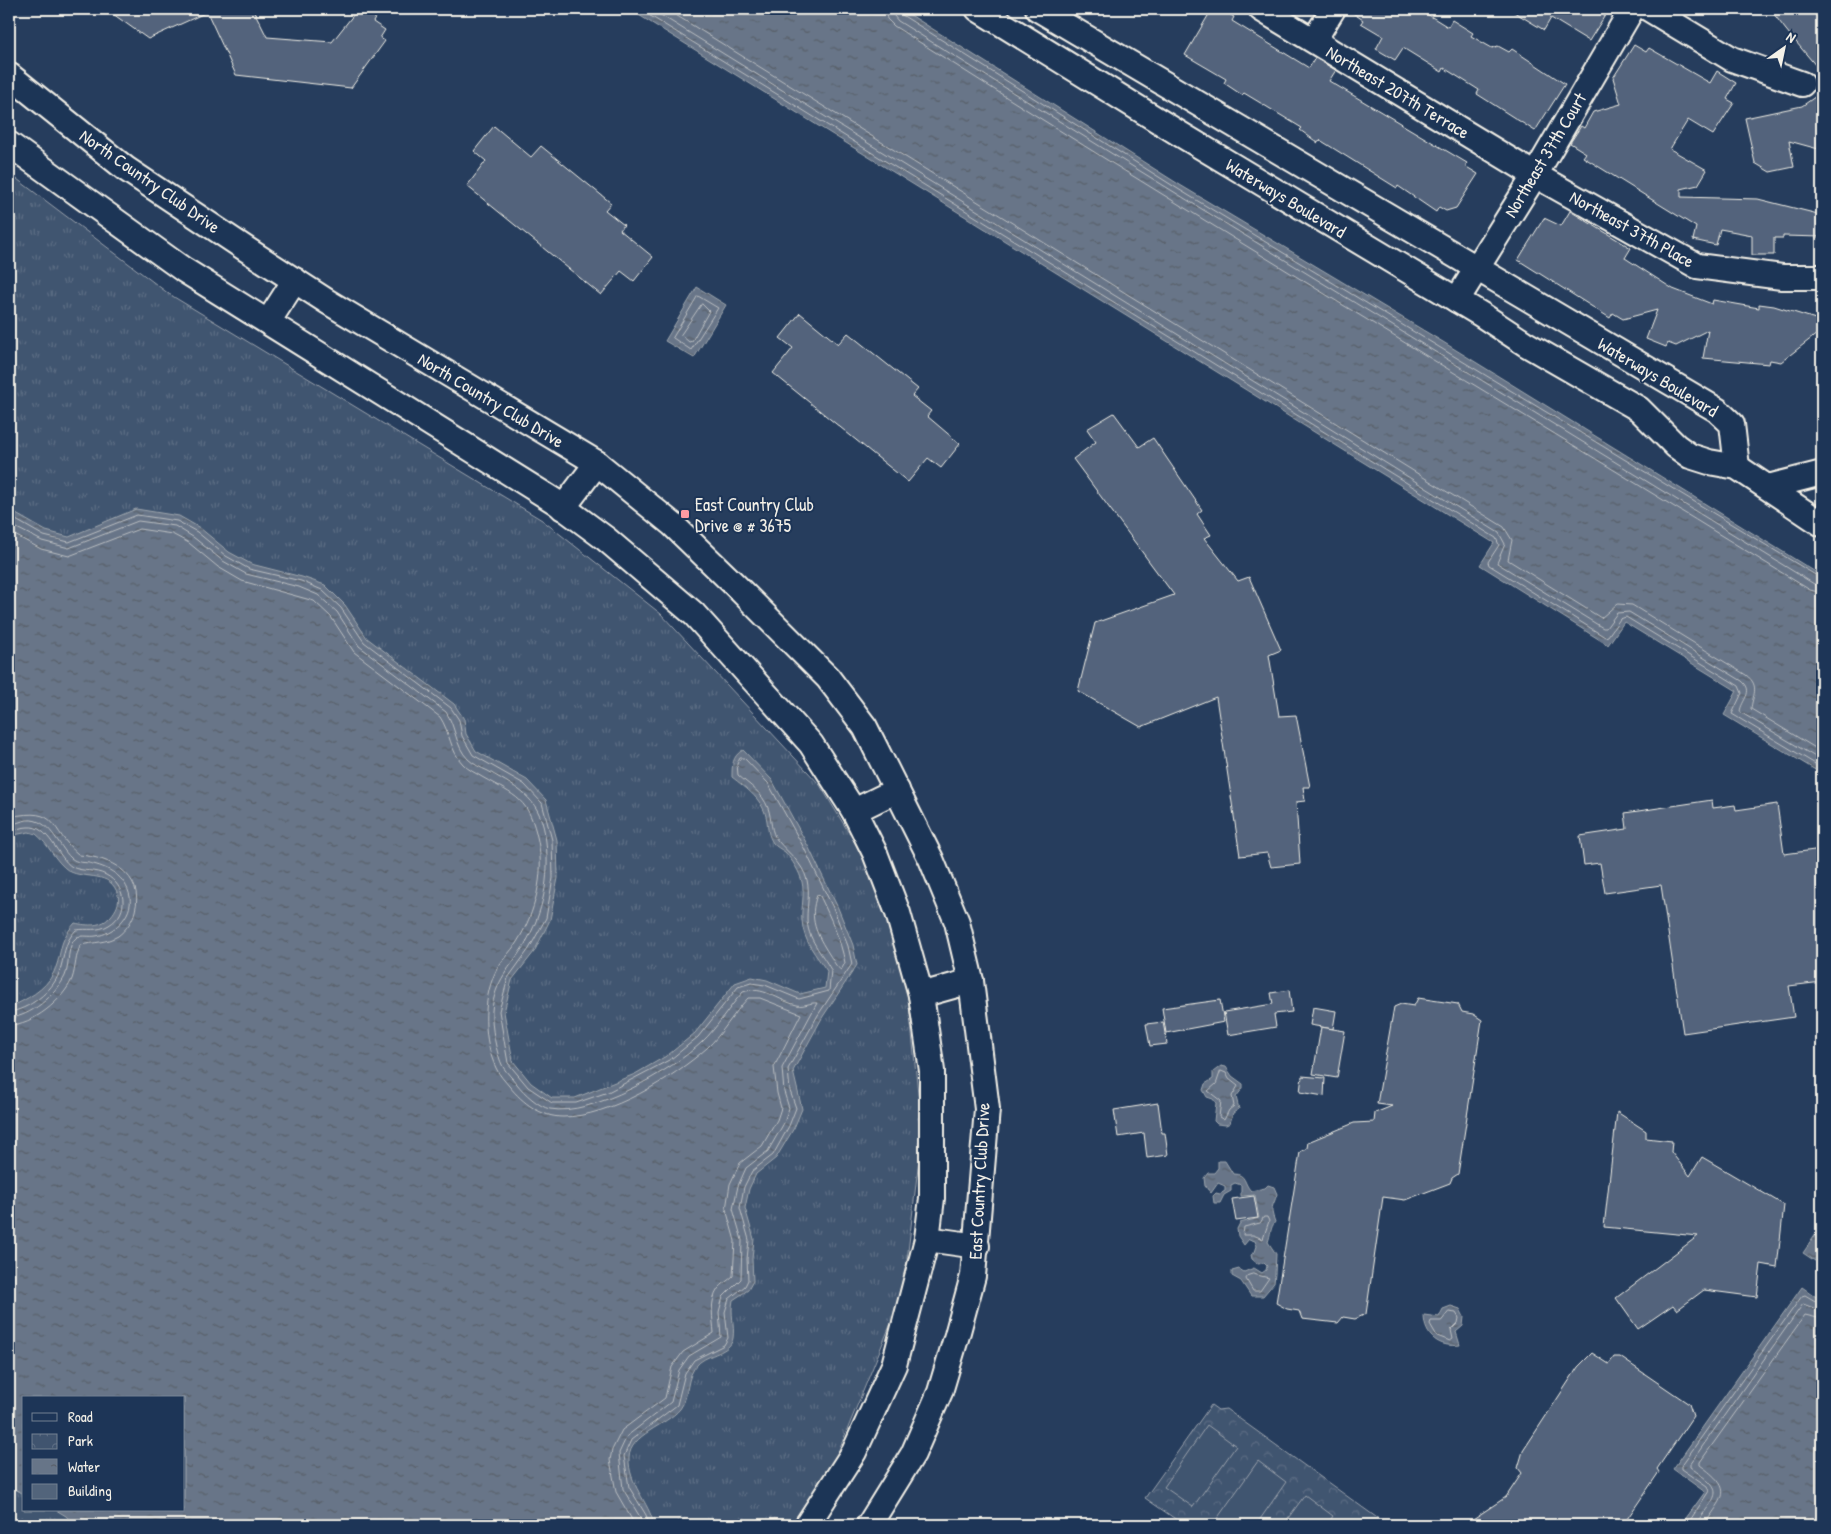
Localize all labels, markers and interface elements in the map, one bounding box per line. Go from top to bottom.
north arrow [1758,22,1808,72]
text: N [1783,27,1800,47]
street label: Northeast 207th Terrace [1322,39,1474,145]
street label: Northeast 37th Court [1498,87,1593,222]
street label: North Country Club Drive [75,123,225,239]
street label: Waterways Boulevard [1221,152,1351,244]
street label: Northeast 37th Place [1565,184,1699,274]
street label: Waterways Boulevard [1593,331,1723,423]
street label: North Country Club Drive [413,346,569,454]
place label: East Country Club Drive @ # 3675 [695,492,814,538]
marker: East Country Club Drive @ # 3675 [679,508,691,520]
street label: East Country Club Drive [962,1102,996,1260]
legend [22,1396,185,1512]
text: Road [68,1406,93,1427]
text: Park [68,1430,93,1451]
text: Water [68,1456,100,1477]
text: Building [68,1480,112,1501]

